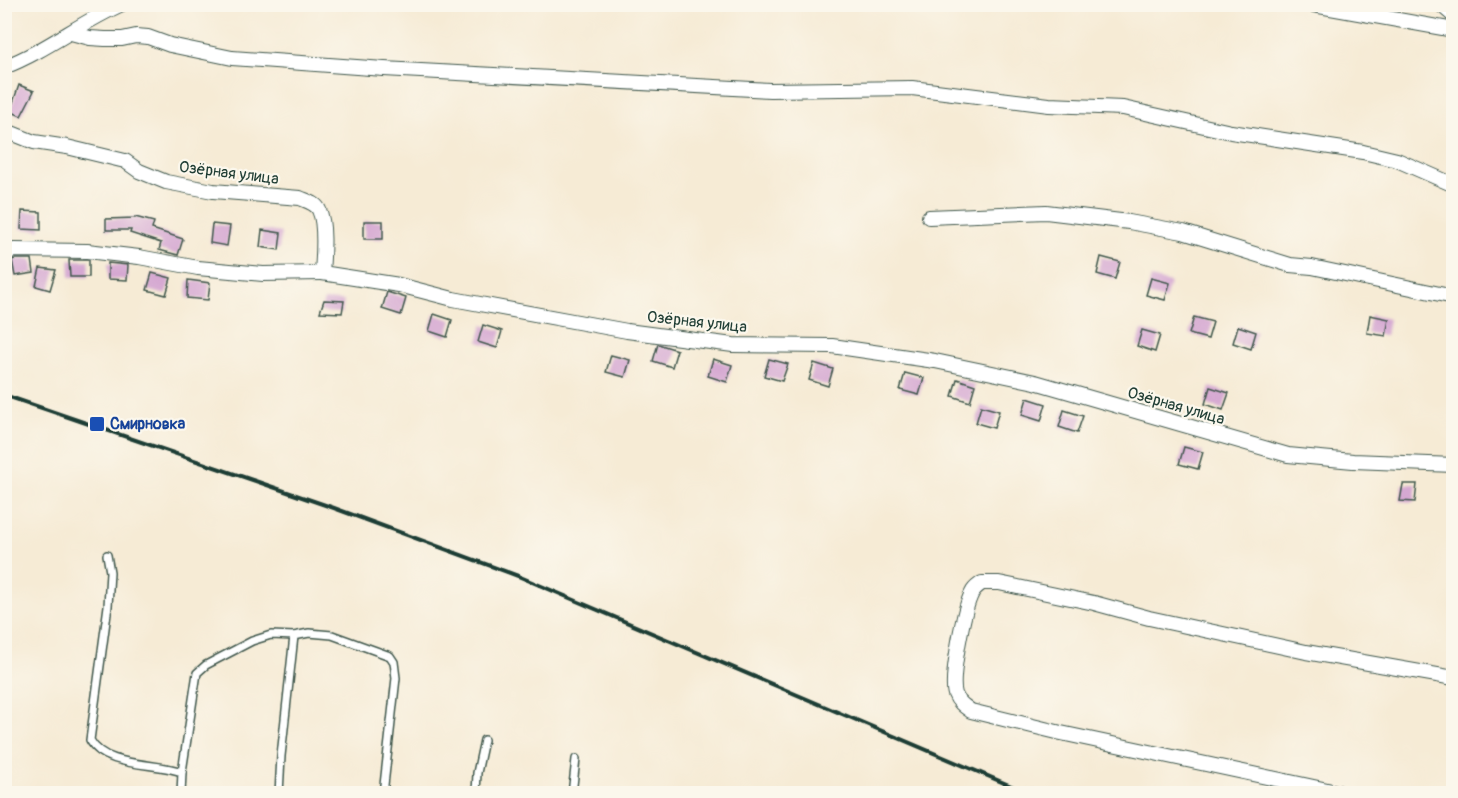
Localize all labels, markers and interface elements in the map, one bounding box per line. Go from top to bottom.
street label: Озёрная улица [178,157,280,189]
street label: Озёрная улица [646,307,748,337]
street label: Озёрная улица [1125,383,1227,429]
place label: Смирновка [110,414,186,434]
marker: Смирновка [88,415,106,433]

